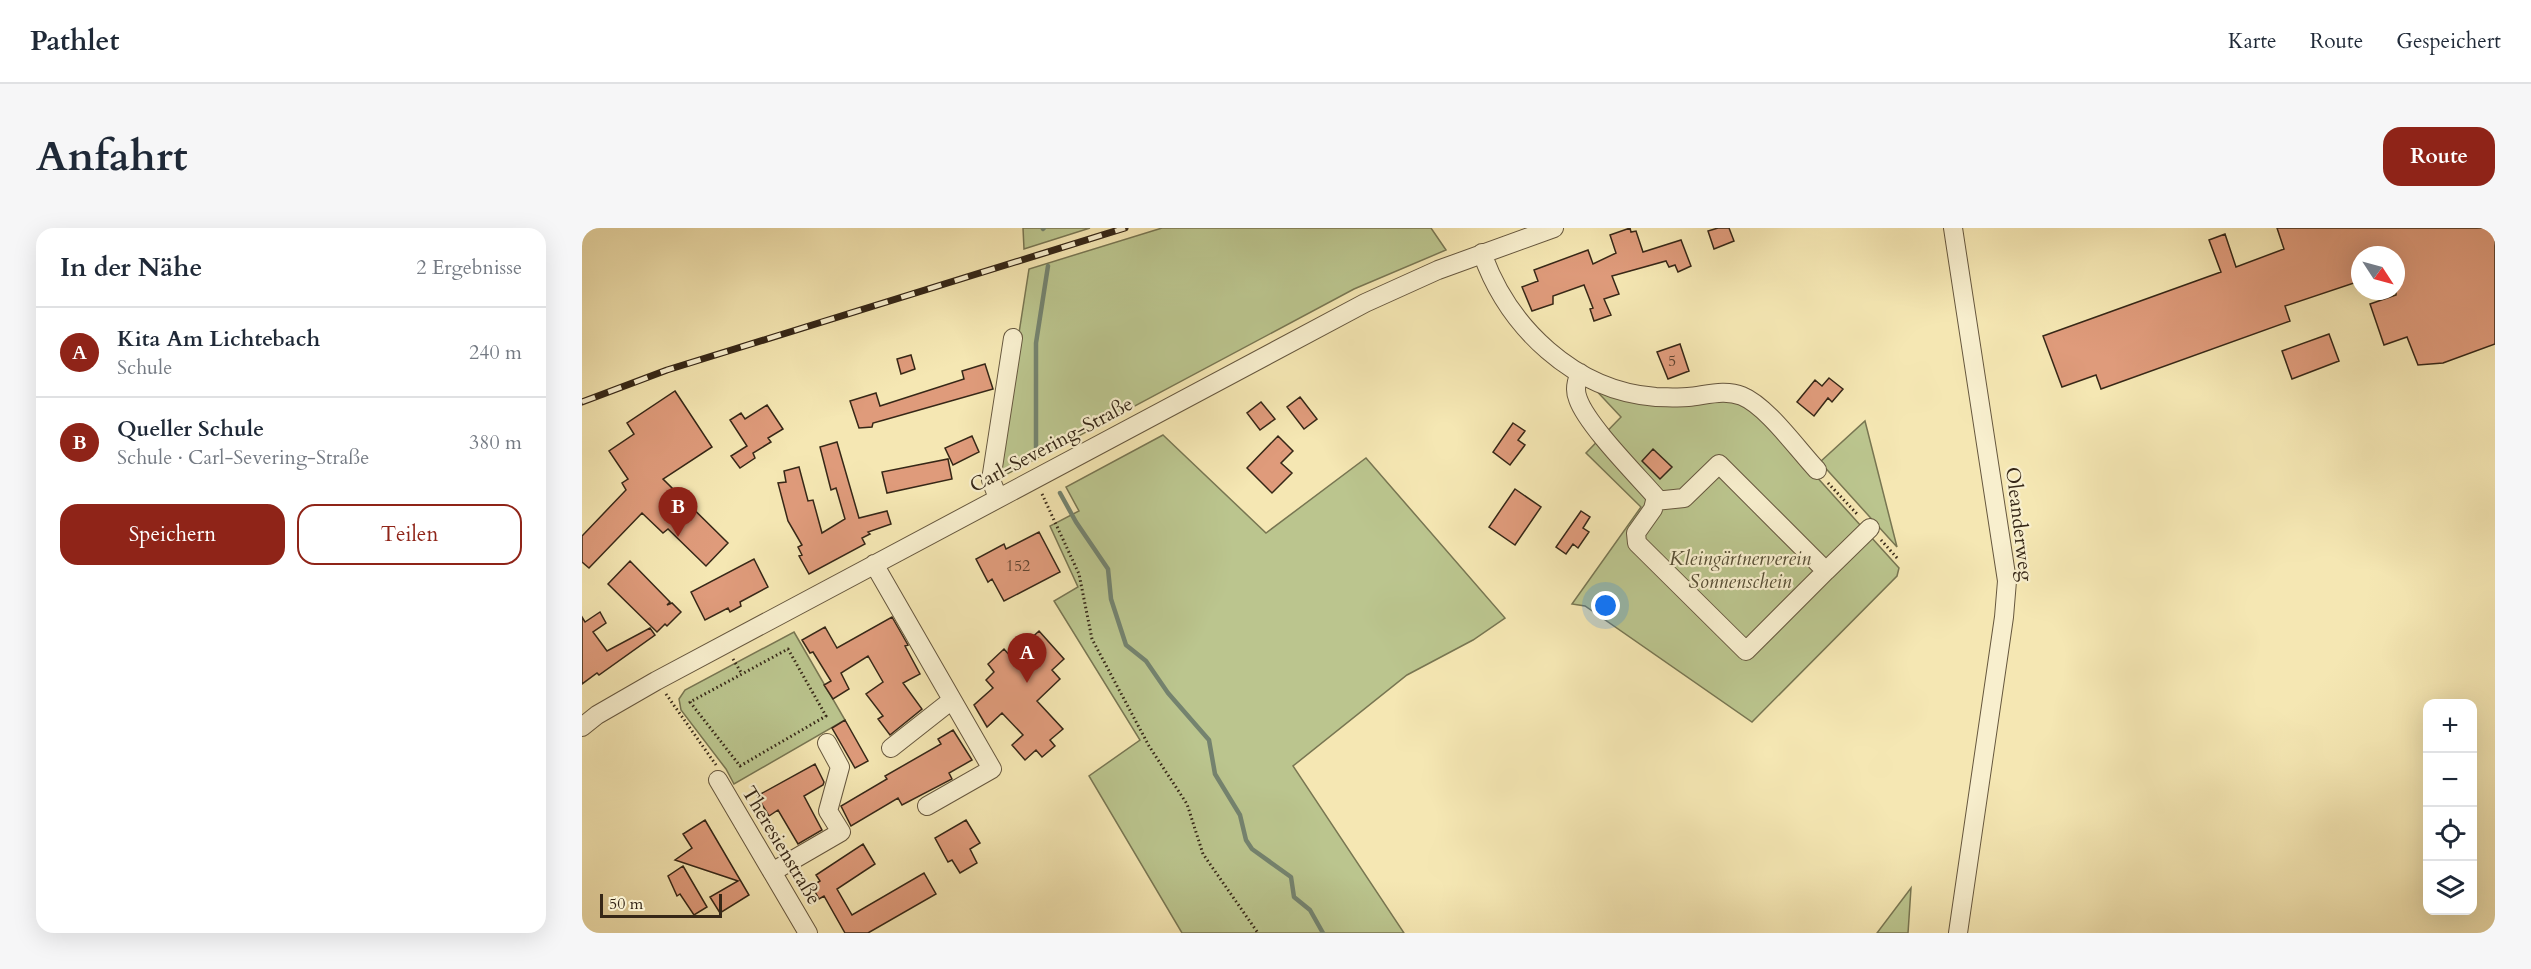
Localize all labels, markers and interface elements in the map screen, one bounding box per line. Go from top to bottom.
text: Pathlet [30,22,119,60]
text: Karte [2228,27,2277,56]
text: Route [2310,27,2363,56]
text: Gespeichert [2396,27,2501,56]
button: Route [2383,127,2495,186]
text: Anfahrt [36,128,188,185]
north arrow [2351,246,2405,300]
text: In der Nähe [60,250,202,285]
text: 2 Ergebnisse [416,254,522,281]
text: Kita Am Lichtebach [117,324,320,354]
text: A [72,339,87,366]
text: 240 m [469,339,522,366]
house number: 5 [1668,350,1676,372]
text: Schule [117,354,172,381]
street label: Carl-Severing-Straße [965,390,1138,499]
text: Queller Schule [117,414,264,444]
text: B [72,429,87,456]
text: 380 m [469,429,522,456]
text: Schule · Carl-Severing-Straße [117,444,369,471]
street label: Oleanderweg [1999,465,2040,583]
pin: B [658,488,698,537]
button: Speichern [60,504,285,565]
button: Teilen [297,504,522,565]
park label: Kleingärtnerverein Sonnenschein [1669,545,1811,595]
house number: 152 [1006,555,1030,577]
your location [1591,591,1620,620]
pin: A [1008,634,1046,683]
map controls [2423,699,2477,915]
button: + [2423,699,2477,753]
button: − [2423,753,2477,807]
street label: Theresienstraße [736,781,828,910]
button: locate [2423,807,2477,861]
button: layers [2423,861,2477,915]
scale bar [600,891,722,918]
text: 50 m [609,893,643,915]

